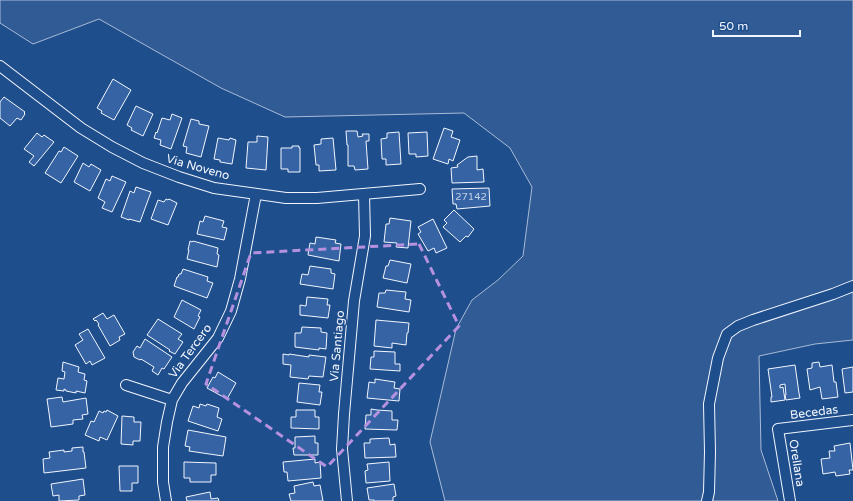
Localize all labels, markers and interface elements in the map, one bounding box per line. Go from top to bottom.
scale bar [713,12,800,38]
text: 50 m [719,19,748,33]
street label: Via Noveno [165,151,231,183]
house number: 27142 [455,191,487,203]
street label: Via Santiago [327,310,347,382]
street label: Via Tercero [166,321,214,381]
street label: Becedas [789,402,839,422]
street label: Orellana [786,438,808,488]

